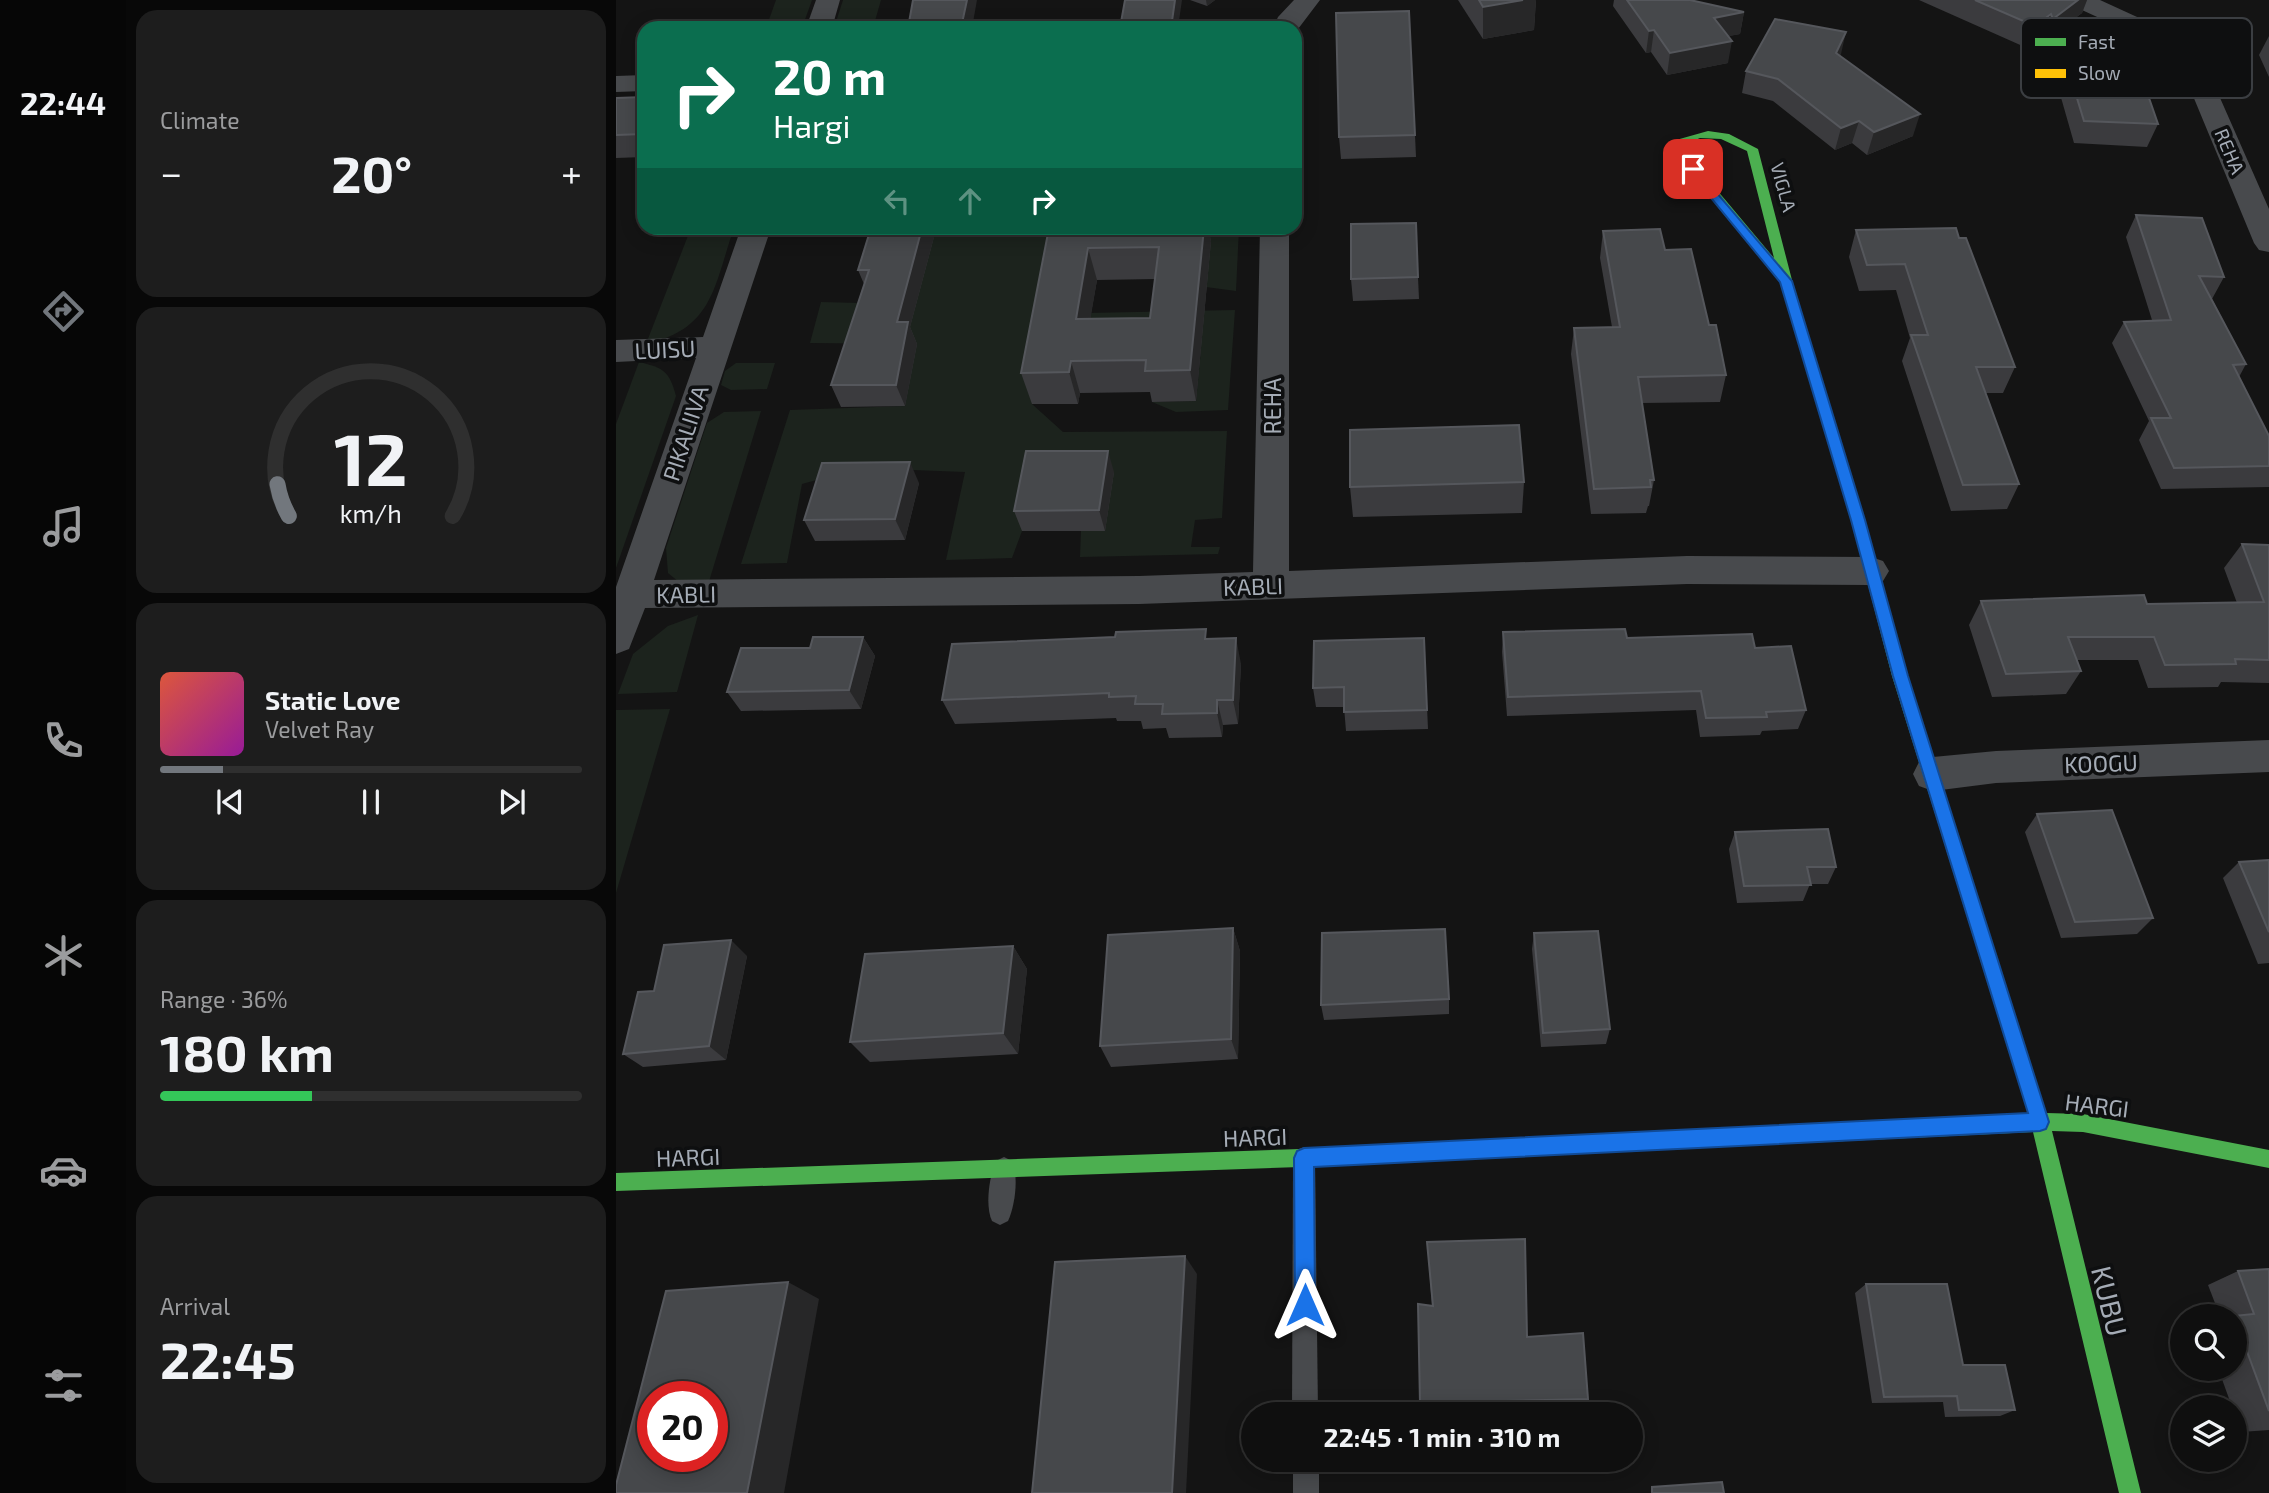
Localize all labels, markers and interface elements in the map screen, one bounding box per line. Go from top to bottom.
legend [2021,18,2252,98]
text: Fast [2078,30,2115,53]
text: 20 m [773,46,886,105]
icon: right [658,49,749,140]
text: Slow [2078,61,2121,84]
text: 22:44 [20,83,106,121]
text: Climate [160,106,240,134]
text: Hargi [773,106,850,144]
street label: REHA [2210,125,2250,177]
pin [1663,139,1723,199]
text: 20° [331,141,412,203]
text: − [160,149,182,195]
text: + [561,149,582,195]
icon: arrive [1674,150,1712,188]
street label: VIGLA [1766,160,1802,214]
icon: left [878,182,916,220]
icon: ahead [951,182,989,220]
icon: right [1024,182,1062,220]
icon: directions [39,287,88,336]
street label: LUISU [634,333,696,365]
street label: REHA [1258,377,1286,434]
street label: PIKALIIVA [656,381,714,484]
text: 12 [334,413,408,501]
text: km/h [340,498,402,528]
icon: music [39,502,88,551]
street label: KABLI [1223,571,1283,601]
street label: KABLI [656,579,716,609]
text: Static Love [265,684,401,715]
text: Velvet Ray [265,715,374,743]
icon: phone [39,716,88,765]
street label: KOOGU [2064,748,2138,778]
icon: previous [211,783,249,821]
icon: pause [352,783,390,821]
icon: next [493,783,531,821]
icon: climate [39,931,88,980]
text: Range · 36% [160,985,288,1013]
text: 180 km [160,1020,334,1082]
street label: HARGI [2063,1087,2131,1123]
street label: HARGI [1222,1122,1288,1152]
street label: HARGI [655,1142,721,1172]
icon: car [39,1146,88,1195]
street label: KUBU [2085,1262,2135,1340]
position arrow [1268,1268,1342,1342]
text: Arrival [160,1292,230,1320]
map controls [2170,1304,2247,1472]
button: search [2170,1304,2247,1381]
text: 22:45 [160,1327,296,1389]
icon: filters [39,1361,88,1410]
speed limit sign: 20 [637,1381,728,1472]
button: layers [2170,1395,2247,1472]
text: 22:45 · 1 min · 310 m [1324,1421,1560,1452]

